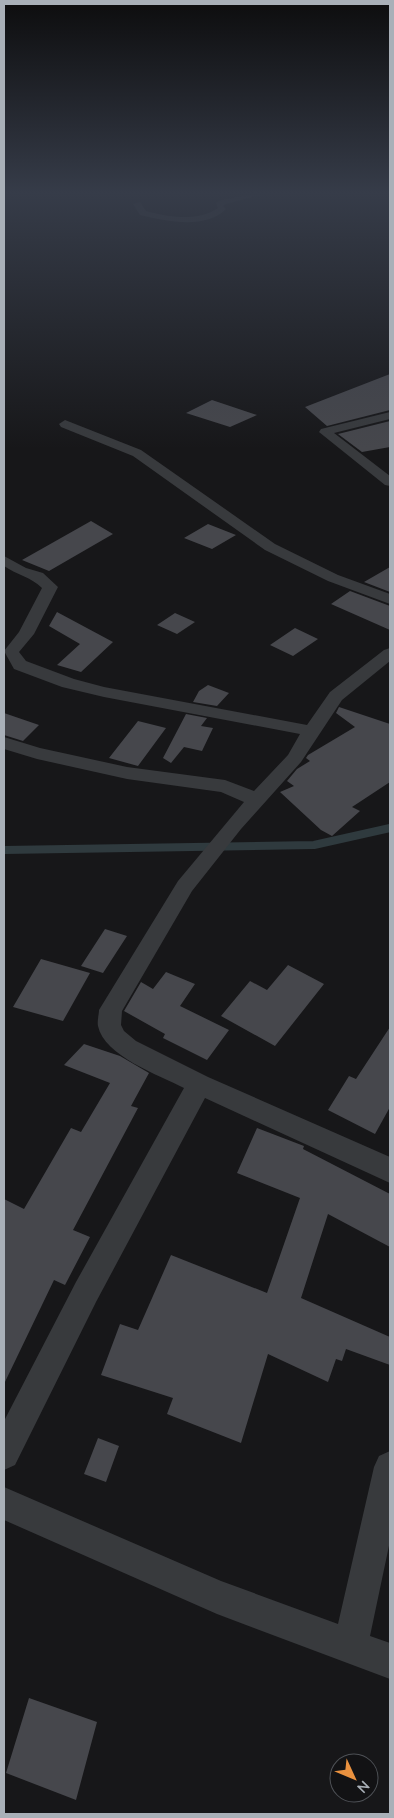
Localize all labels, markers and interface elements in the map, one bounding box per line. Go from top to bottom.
north arrow [329,1753,379,1803]
text: N [353,1776,373,1797]

